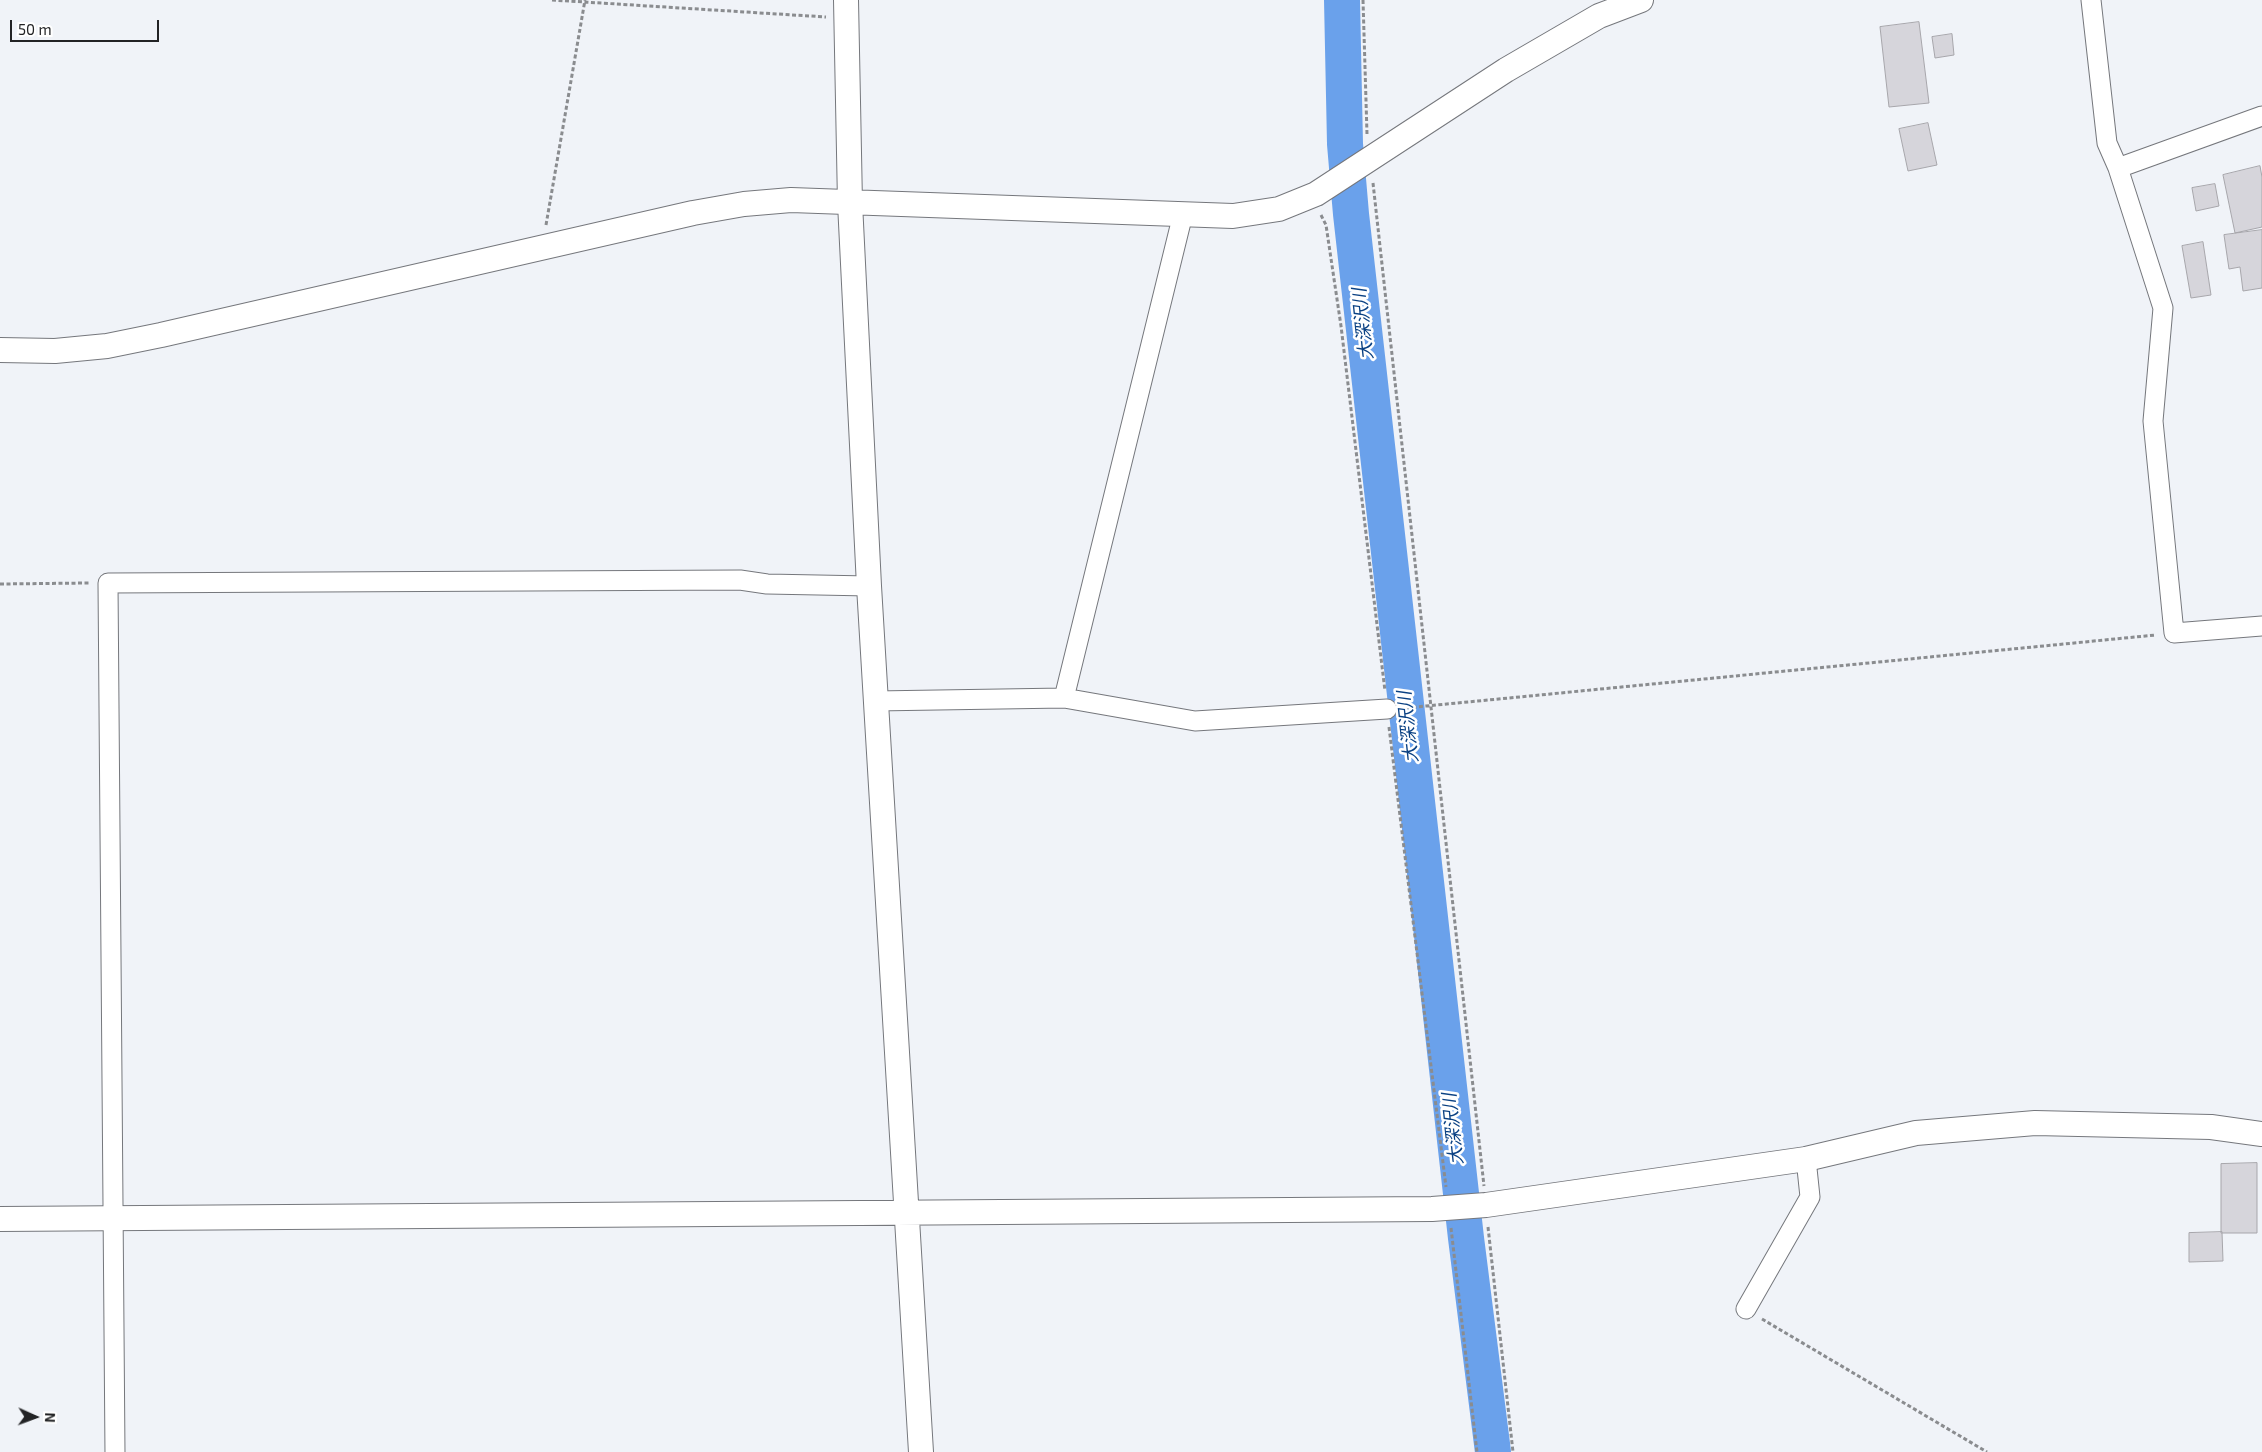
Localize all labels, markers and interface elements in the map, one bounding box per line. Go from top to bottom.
scale bar [12,10,161,42]
text: 50 m [18,20,52,38]
water label: 大深沢川 [1348,287,1378,361]
water label: 大深沢川 [1393,690,1423,764]
water label: 大深沢川 [1438,1092,1468,1166]
north arrow [10,1392,60,1442]
text: N [42,1412,59,1423]

